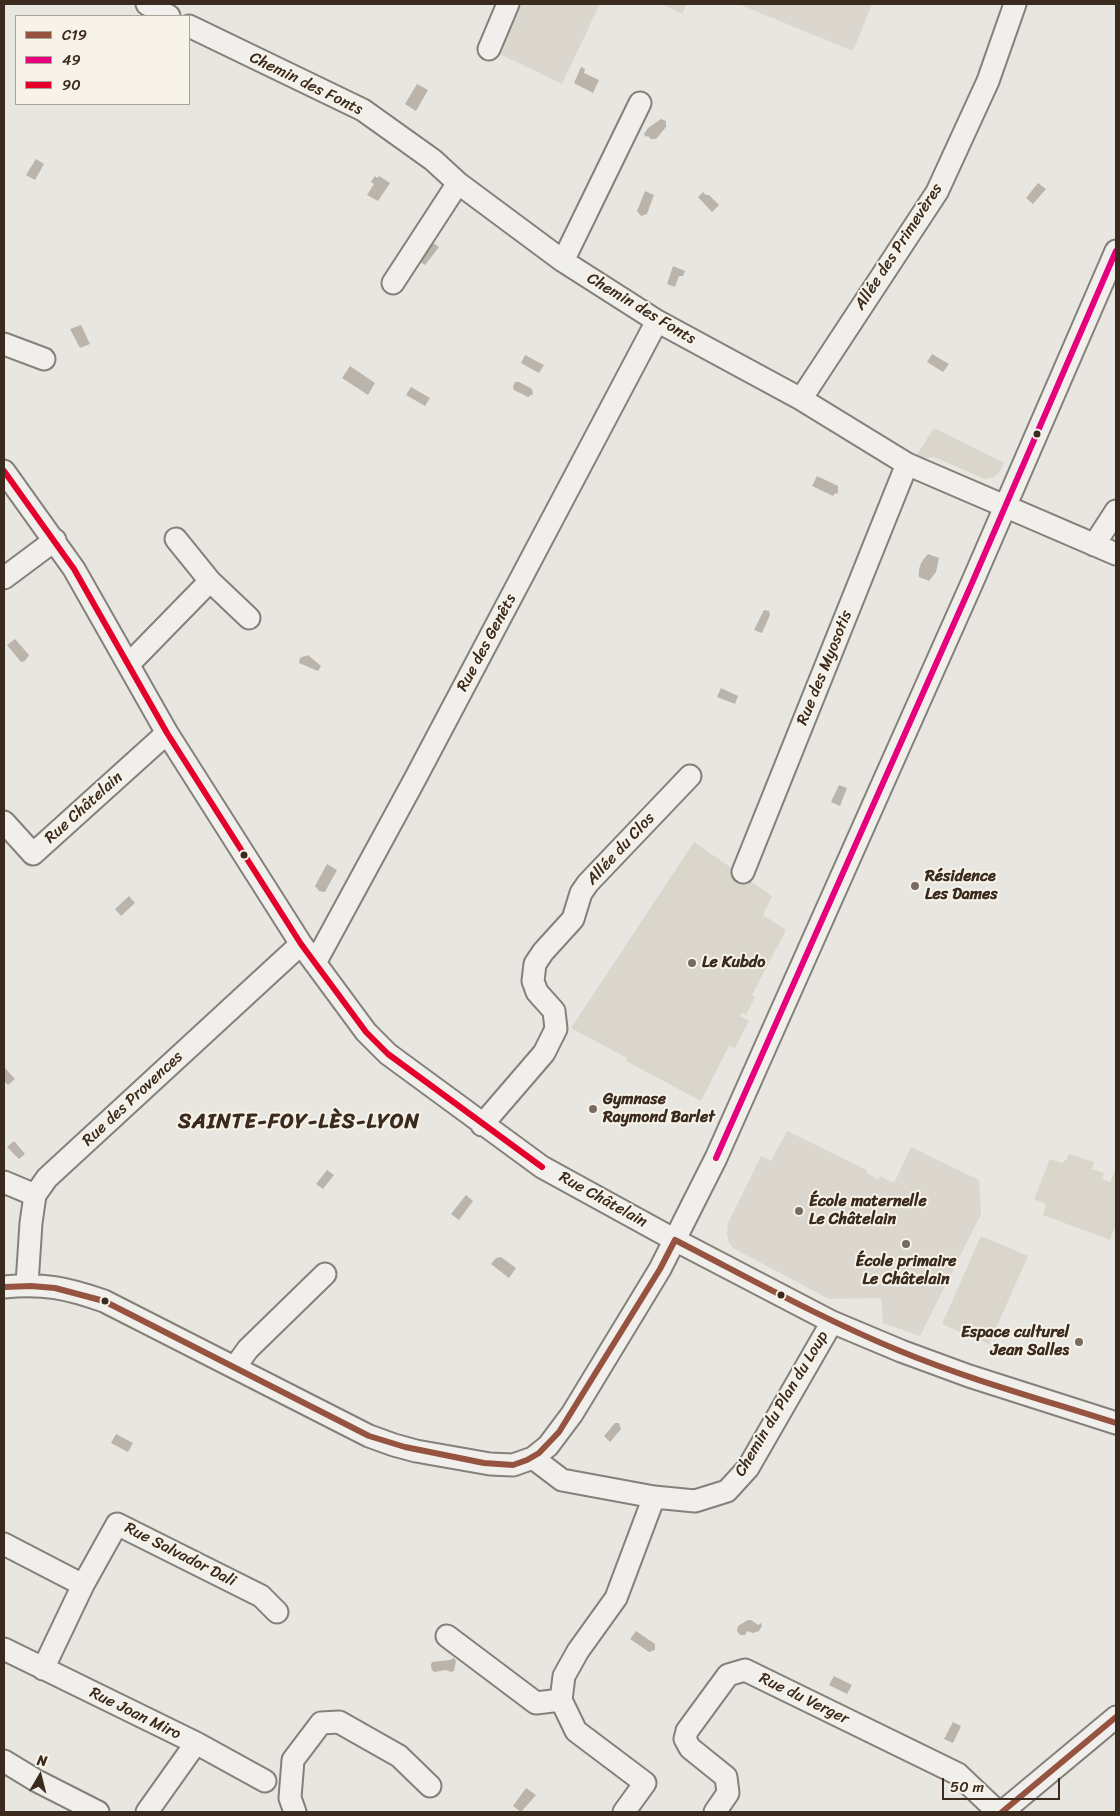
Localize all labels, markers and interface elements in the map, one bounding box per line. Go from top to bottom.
legend [15,15,190,105]
text: C19 [62,22,87,48]
text: 49 [62,47,81,73]
street label: Chemin des Fonts [246,48,366,120]
text: 90 [62,72,81,98]
street label: Allée des Primevères [851,180,947,314]
street label: Chemin des Fonts [583,269,699,349]
unlabelled marker [1032,429,1042,439]
street label: Rue des Genêts [453,591,521,695]
street label: Rue des Myosotis [793,608,857,728]
street label: Rue Châtelain [41,768,127,848]
street label: Allée du Clos [583,809,659,889]
unlabelled marker [239,850,249,860]
place label: Résidence Les Dames [925,867,998,905]
marker: Résidence Les Dames [909,880,921,892]
place label: Le Kubdo [702,953,765,973]
marker: Le Kubdo [686,957,698,969]
street label: Rue des Provences [79,1047,187,1151]
place label: Gymnase Raymond Barlet [603,1090,715,1128]
marker: Gymnase Raymond Barlet [587,1103,599,1115]
district label: SAINTE-FOY-LÈS-LYON [177,1110,421,1136]
street label: Rue Châtelain [556,1168,650,1232]
place label: École maternelle Le Châtelain [809,1192,927,1230]
marker: École maternelle Le Châtelain [793,1205,805,1217]
marker: École primaire Le Châtelain [900,1238,912,1250]
place label: École primaire Le Châtelain [856,1252,956,1290]
unlabelled marker [776,1290,786,1300]
unlabelled marker [100,1296,110,1306]
place label: Espace culturel Jean Salles [961,1323,1069,1361]
street label: Chemin du Plan du Loup [731,1328,833,1480]
marker: Espace culturel Jean Salles [1073,1336,1085,1348]
street label: Rue Salvador Dali [121,1519,239,1591]
street label: Rue du Verger [756,1669,852,1729]
street label: Rue Joan Miro [86,1684,184,1744]
text: N [36,1748,49,1774]
north arrow [15,1751,65,1801]
scale bar [945,1768,1062,1800]
text: 50 m [950,1774,984,1800]

